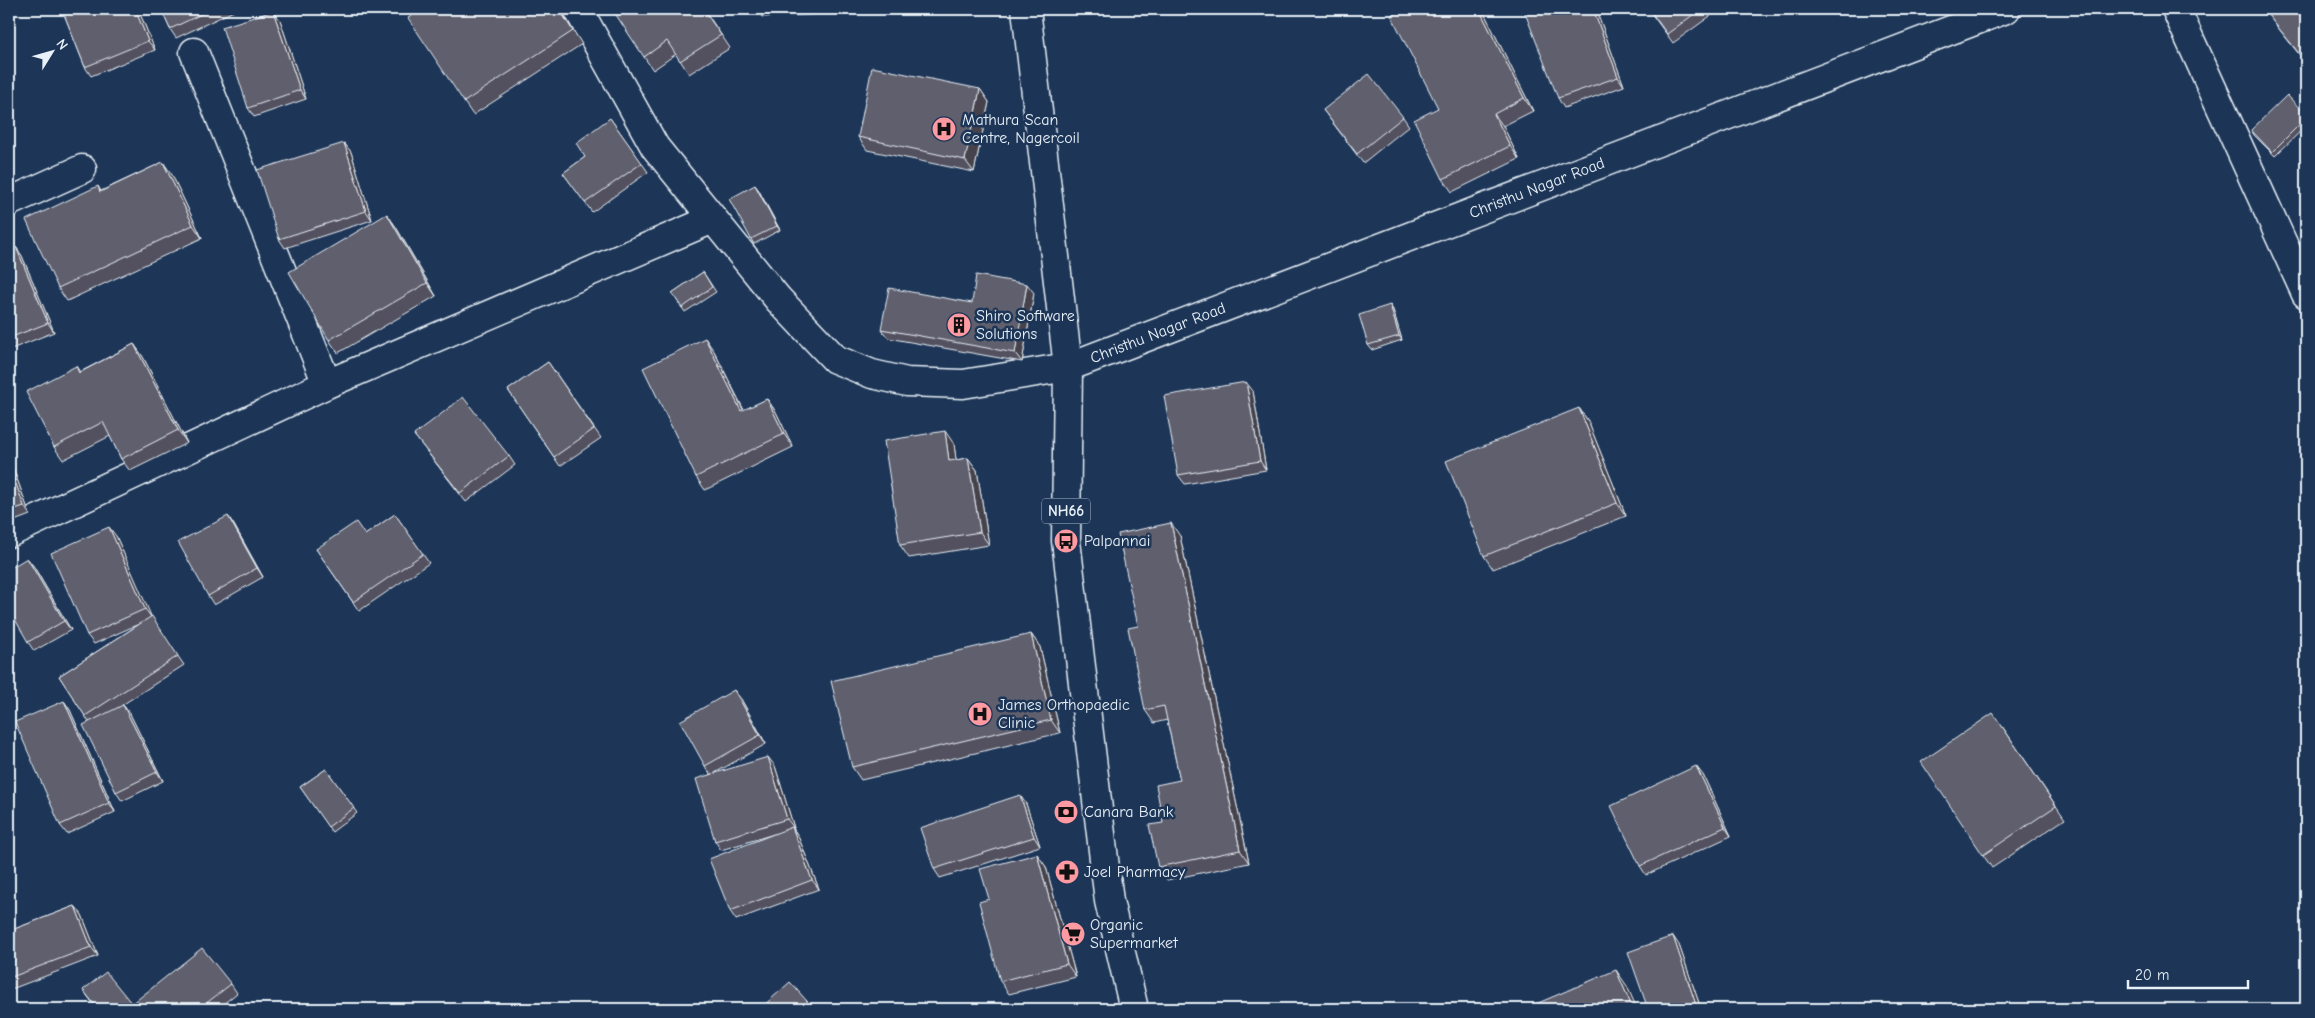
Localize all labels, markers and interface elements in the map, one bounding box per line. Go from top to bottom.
north arrow [28,28,78,78]
text: N [52,36,72,53]
place label: Mathura Scan Centre, Nagercoil [962,111,1080,147]
hospital icon: Mathura Scan Centre, Nagercoil [931,116,957,142]
street label: Christhu Nagar Road [1467,154,1607,222]
street label: Christhu Nagar Road [1088,299,1228,367]
place label: Shiro Software Solutions [976,307,1075,343]
building icon: Shiro Software Solutions [946,312,972,338]
road number: NH66 [1042,498,1090,524]
bus stop icon: Palpannai [1053,528,1079,554]
place label: Palpannai [1084,532,1150,550]
place label: James Orthopaedic Clinic [998,696,1130,732]
hospital icon: James Orthopaedic Clinic [967,701,993,727]
bank icon: Canara Bank [1053,799,1079,825]
place label: Canara Bank [1084,803,1174,821]
pharmacy icon: Joel Pharmacy [1054,859,1080,885]
place label: Joel Pharmacy [1084,863,1186,881]
place label: Organic Supermarket [1090,916,1178,952]
supermarket icon: Organic Supermarket [1060,921,1086,947]
scale bar [2128,958,2248,990]
text: 20 m [2135,966,2169,984]

